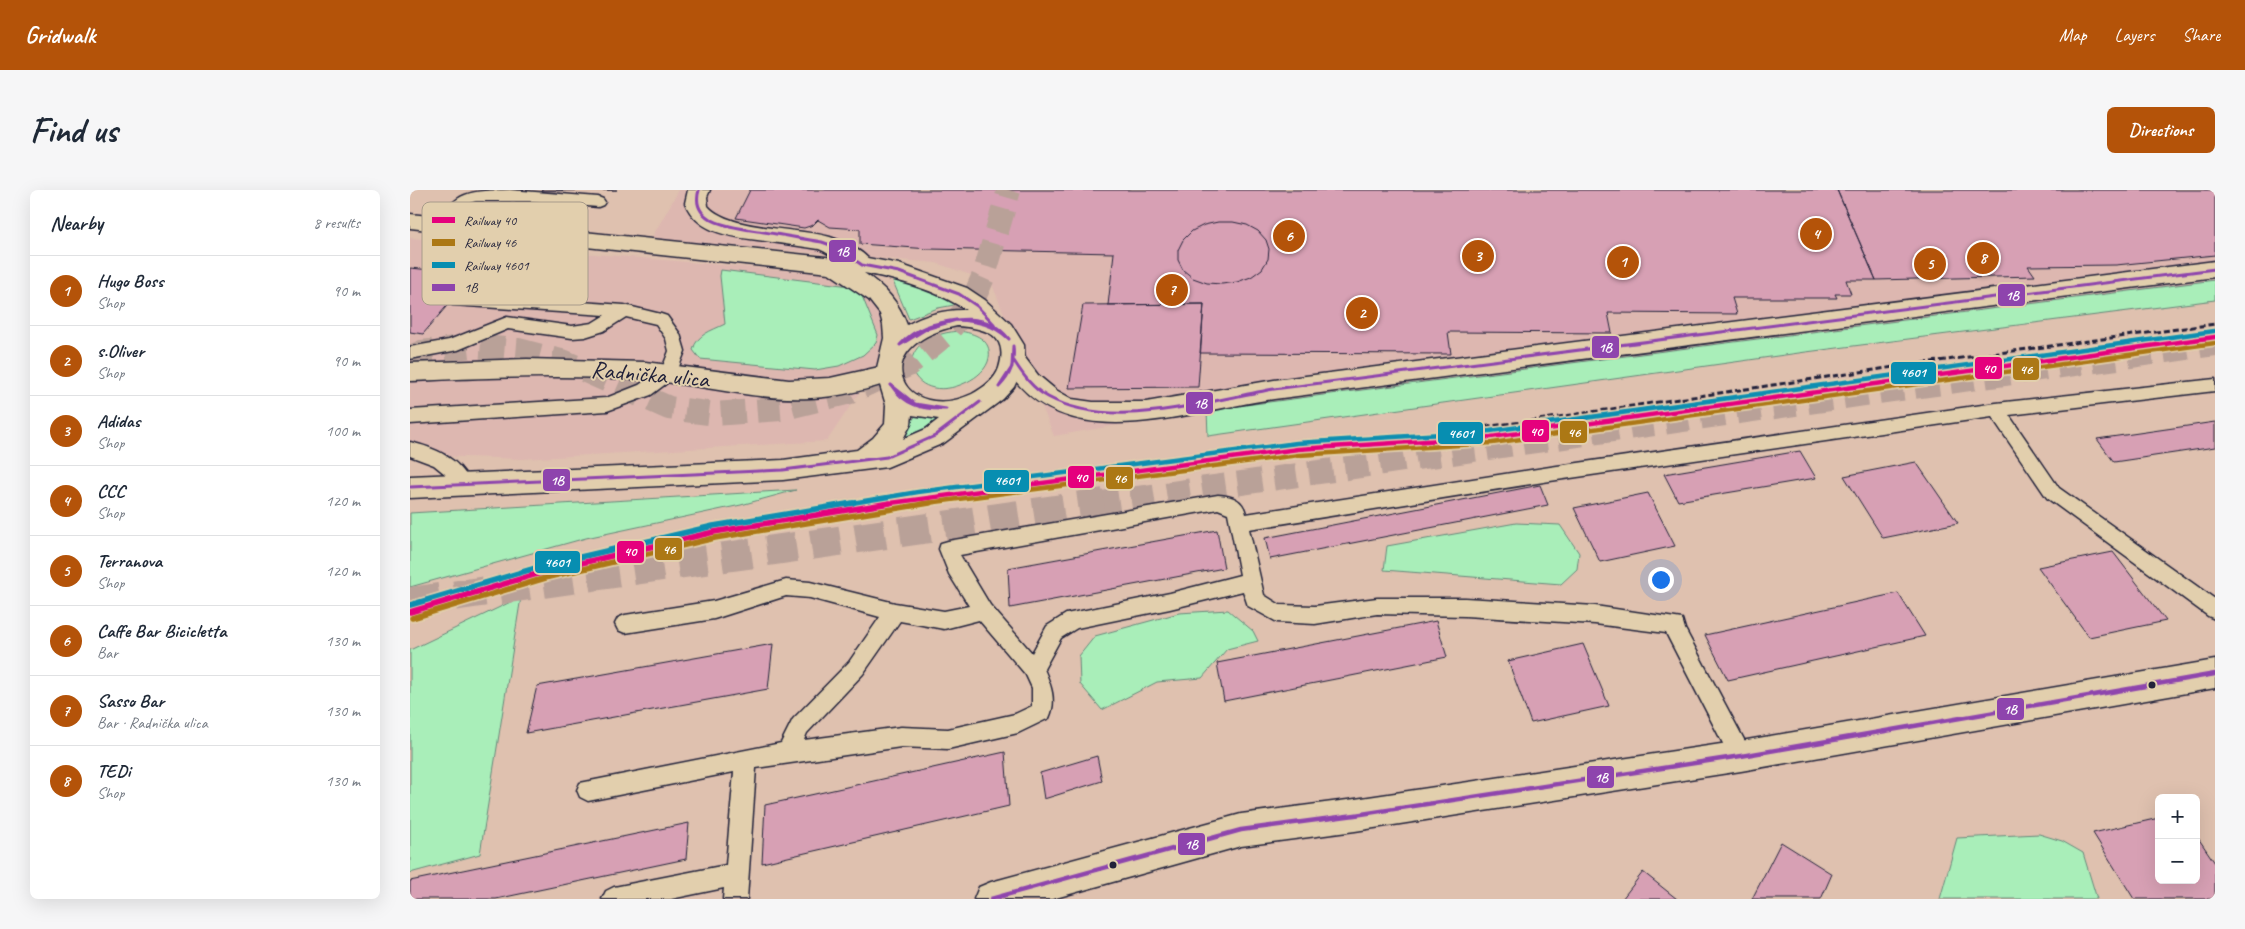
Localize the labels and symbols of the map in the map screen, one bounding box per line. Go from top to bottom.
legend [422,202,588,305]
text: Railway 40 [464,212,518,229]
pin: 4 [1800,215,1832,253]
pin: 6 [1273,217,1305,255]
text: Railway 46 [464,234,517,251]
pin: 3 [1462,237,1494,275]
line badge: 1B [828,239,857,263]
pin: 8 [1967,239,1999,277]
text: 1B [835,243,850,260]
pin: 1 [1607,243,1639,281]
pin: 5 [1914,245,1946,283]
text: Railway 4601 [464,257,530,274]
pin: 7 [1156,271,1188,309]
text: 1B [464,279,479,296]
line badge: 1B [1997,283,2026,307]
text: 1B [2005,287,2020,304]
pin: 2 [1346,294,1378,332]
line badge: 1B [1591,335,1620,359]
text: 1B [1598,339,1613,356]
street label: Radnička ulica [590,354,712,394]
line badge: 40 [1974,356,2003,380]
line badge: 46 [2012,357,2040,381]
text: 40 [1983,360,1997,377]
line badge: 4601 [1890,361,1937,385]
text: 46 [2020,361,2034,378]
text: 4601 [1900,364,1927,381]
line badge: 1B [1185,391,1214,415]
text: 1B [1193,395,1208,412]
line badge: 40 [1521,419,1550,443]
line badge: 46 [1559,420,1588,444]
line badge: 4601 [1437,421,1484,445]
text: 40 [1530,423,1544,440]
text: 46 [1568,424,1582,441]
text: 4601 [1448,425,1475,442]
line badge: 40 [1067,465,1095,489]
line badge: 46 [1105,466,1134,490]
line badge: 1B [542,468,571,492]
line badge: 4601 [983,469,1030,493]
text: 40 [1075,469,1089,486]
text: 46 [1114,470,1128,487]
text: 1B [550,472,565,489]
text: 4601 [994,472,1021,489]
line badge: 46 [654,537,683,561]
line badge: 40 [616,540,645,564]
text: 46 [663,541,677,558]
text: 40 [624,543,638,560]
line badge: 4601 [534,550,581,574]
text: 4601 [544,554,571,571]
your location [1648,567,1674,593]
unlabelled marker [2147,680,2157,690]
line badge: 1B [1996,697,2025,721]
text: 1B [2003,701,2018,718]
line badge: 1B [1586,765,1615,789]
text: 1B [1594,769,1609,786]
line badge: 1B [1177,832,1206,856]
text: 1B [1184,836,1199,853]
unlabelled marker [1108,860,1118,870]

